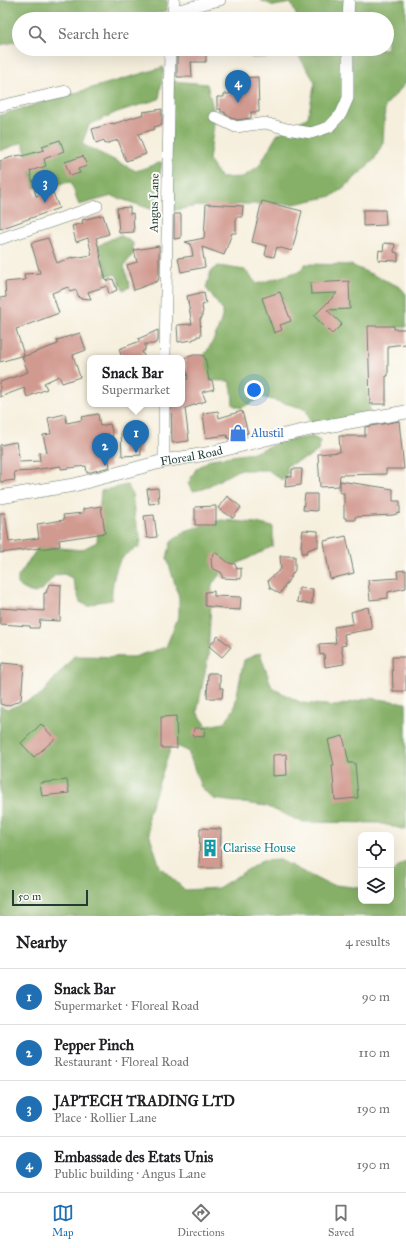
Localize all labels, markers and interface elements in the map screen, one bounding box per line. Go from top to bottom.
search box [12,12,394,56]
icon: search [26,23,48,45]
text: Search here [58,25,129,43]
pin: 4 [225,70,251,103]
pin: 3 [32,170,58,203]
street label: Angus Lane [146,173,163,234]
popup [87,355,185,407]
text: Snack Bar [102,364,163,382]
your location [244,380,264,400]
text: Supermarket [102,382,170,398]
pin: 1 [123,420,149,453]
shop icon: Alustil [228,423,248,443]
place label: Alustil [250,426,285,440]
pin: 2 [92,433,118,466]
street label: Floreal Road [159,443,224,469]
map controls [358,832,394,904]
button: locate [358,832,394,868]
building icon: Clarisse House [200,838,220,858]
place label: Clarisse House [223,841,296,855]
button: layers [358,868,394,904]
scale bar [12,888,88,907]
text: 50 m [18,890,41,903]
text: Nearby [16,932,67,953]
text: 4 results [345,934,390,950]
text: Snack Bar [54,980,115,998]
text: 1 [26,989,32,1005]
text: 90 m [362,989,390,1005]
text: Supermarket · Floreal Road [54,998,199,1014]
text: Pepper Pinch [54,1036,134,1054]
text: 2 [26,1045,32,1061]
text: 110 m [358,1045,390,1061]
text: Restaurant · Floreal Road [54,1054,189,1070]
text: JAPTECH TRADING LTD [54,1092,235,1110]
text: 3 [26,1101,32,1117]
text: 190 m [357,1101,390,1117]
text: Place · Rollier Lane [54,1110,157,1126]
text: Embassade des Etats Unis [54,1148,213,1166]
text: 4 [25,1157,33,1173]
text: 190 m [357,1157,390,1173]
text: Public building · Angus Lane [54,1166,206,1182]
tab: Map [52,1202,74,1239]
tab: Directions [177,1202,225,1239]
tab: Saved [328,1202,354,1239]

